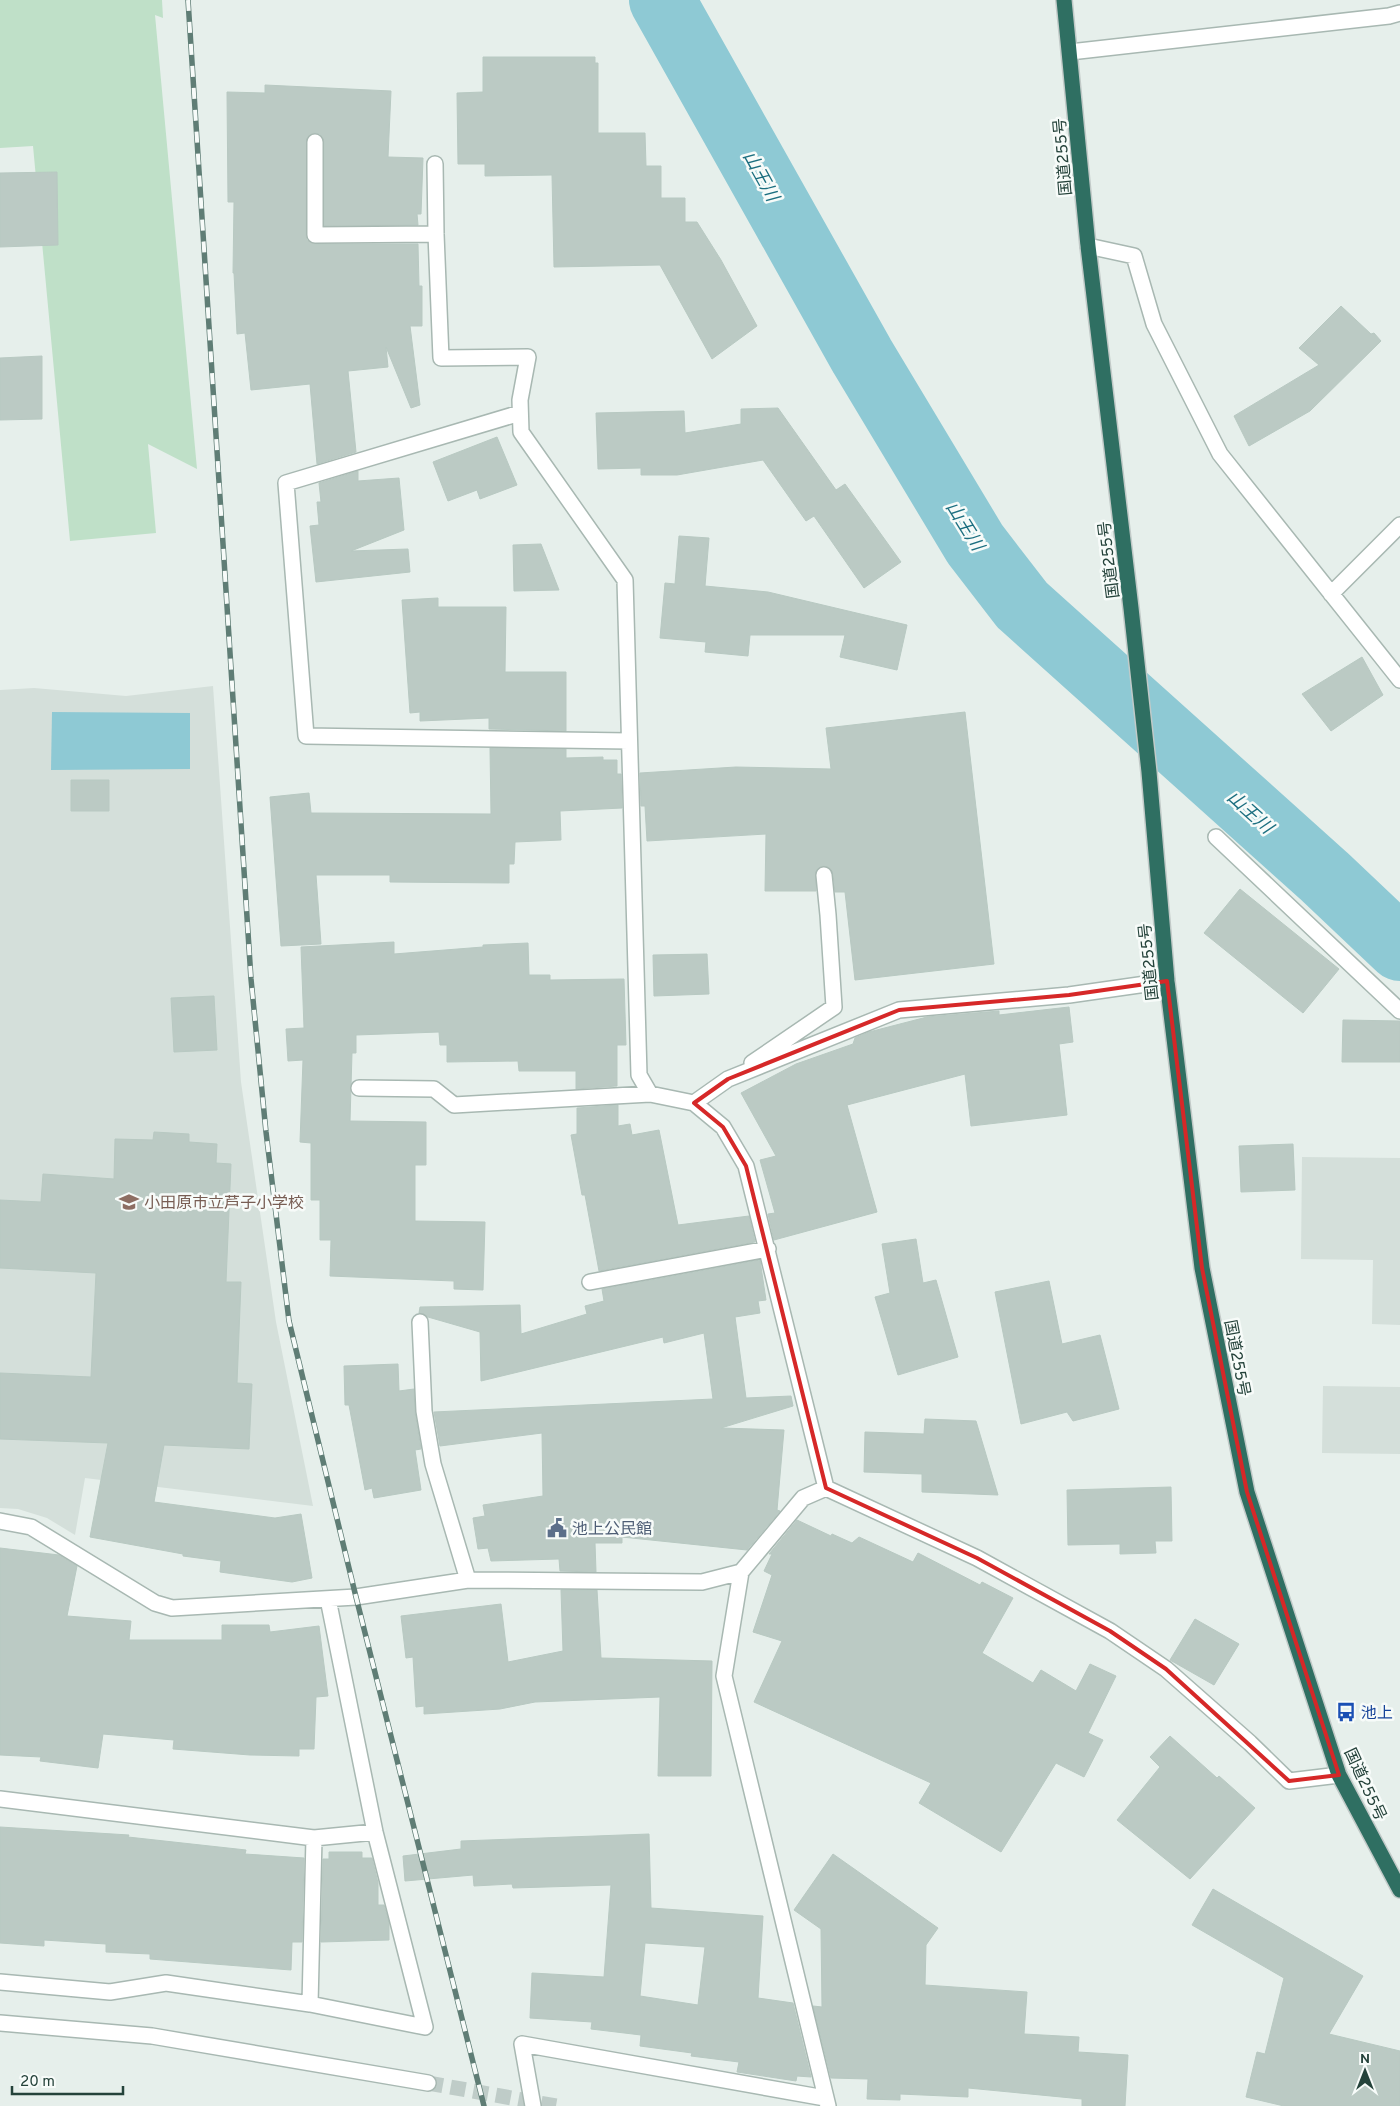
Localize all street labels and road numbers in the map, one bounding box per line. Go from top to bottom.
street label: 国道255号 [1051,117,1077,196]
street label: 国道255号 [1095,520,1125,600]
street label: 国道255号 [1136,922,1164,1001]
street label: 国道255号 [1219,1318,1253,1398]
street label: 国道255号 [1339,1745,1390,1824]

